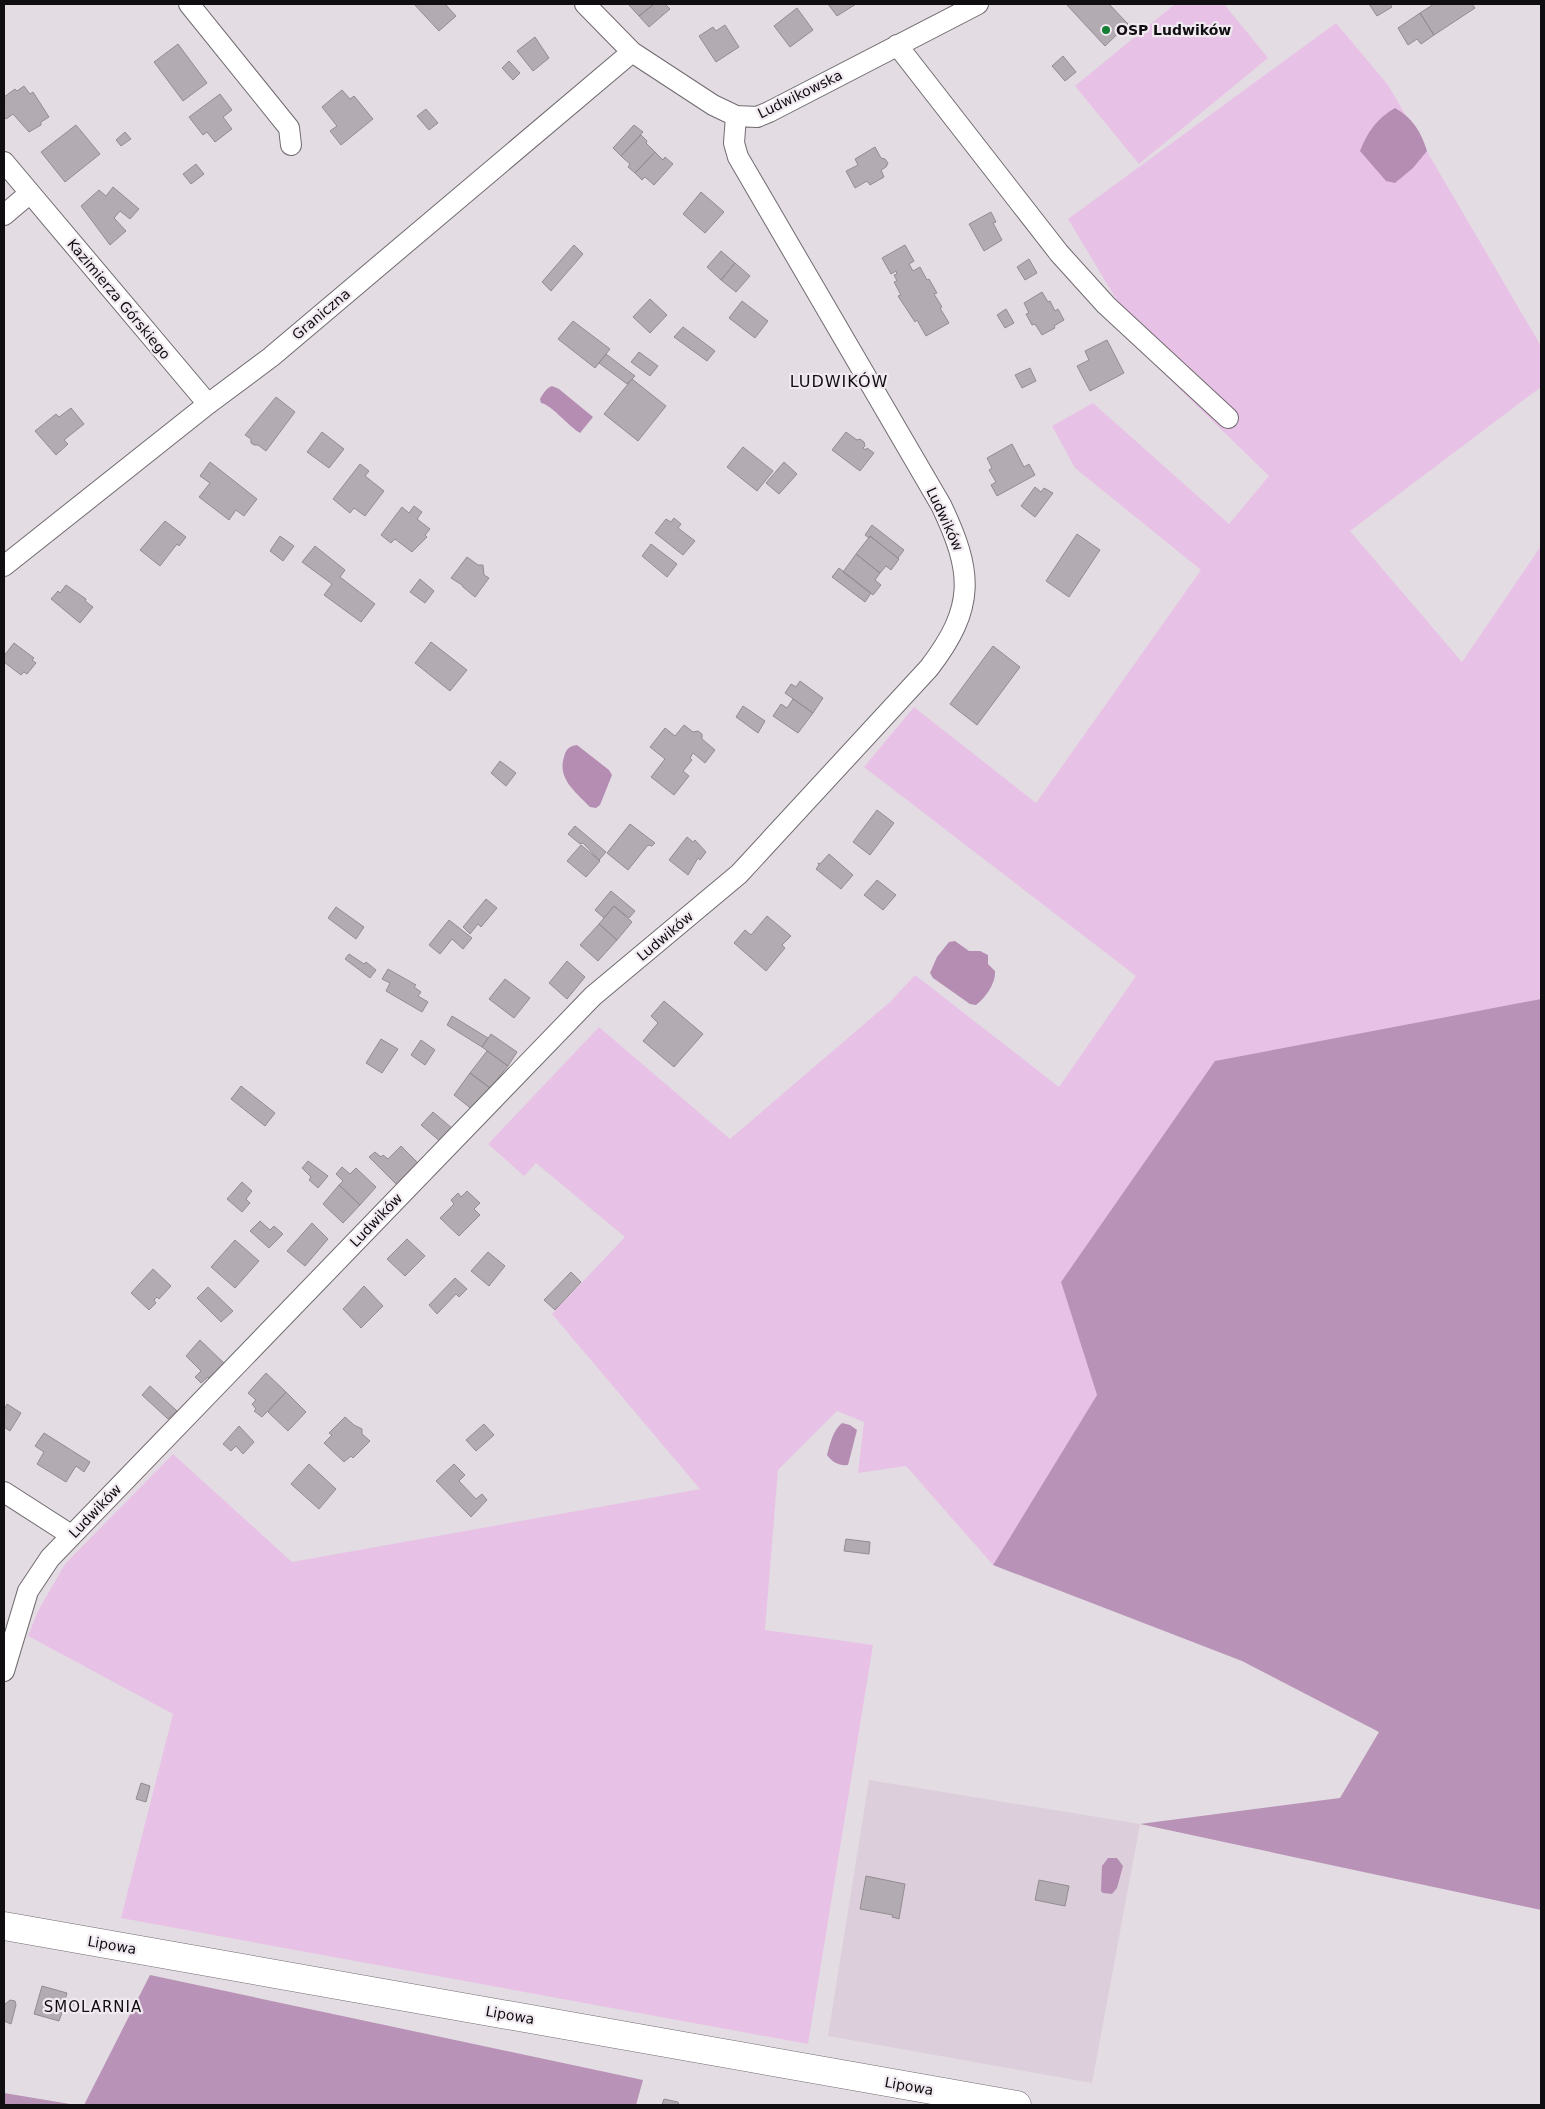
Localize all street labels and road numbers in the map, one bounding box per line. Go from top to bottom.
street label: Ludwikowska [755,67,845,121]
street label: Kazimierza Górskiego [64,236,174,362]
street label: Graniczna [289,285,353,343]
street label: Ludwików [923,485,967,553]
street label: Ludwików [634,908,696,964]
street label: Ludwików [347,1190,405,1250]
street label: Ludwików [66,1481,124,1541]
street label: Lipowa [86,1933,138,1957]
street label: Lipowa [484,2003,536,2027]
street label: Lipowa [883,2074,935,2098]

